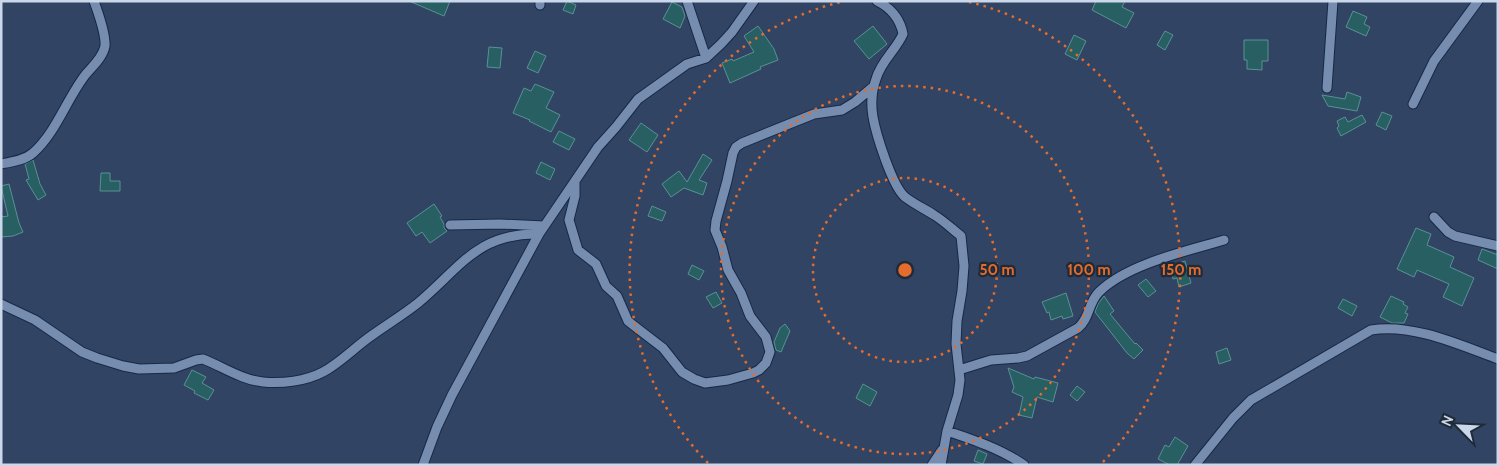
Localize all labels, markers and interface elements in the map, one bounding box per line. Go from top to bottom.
centre of rings [896,261,914,279]
text: 50 m [979,261,1015,279]
text: 100 m [1067,261,1111,279]
text: 150 m [1161,261,1201,279]
north arrow [1434,401,1484,451]
text: N [1437,413,1457,429]

